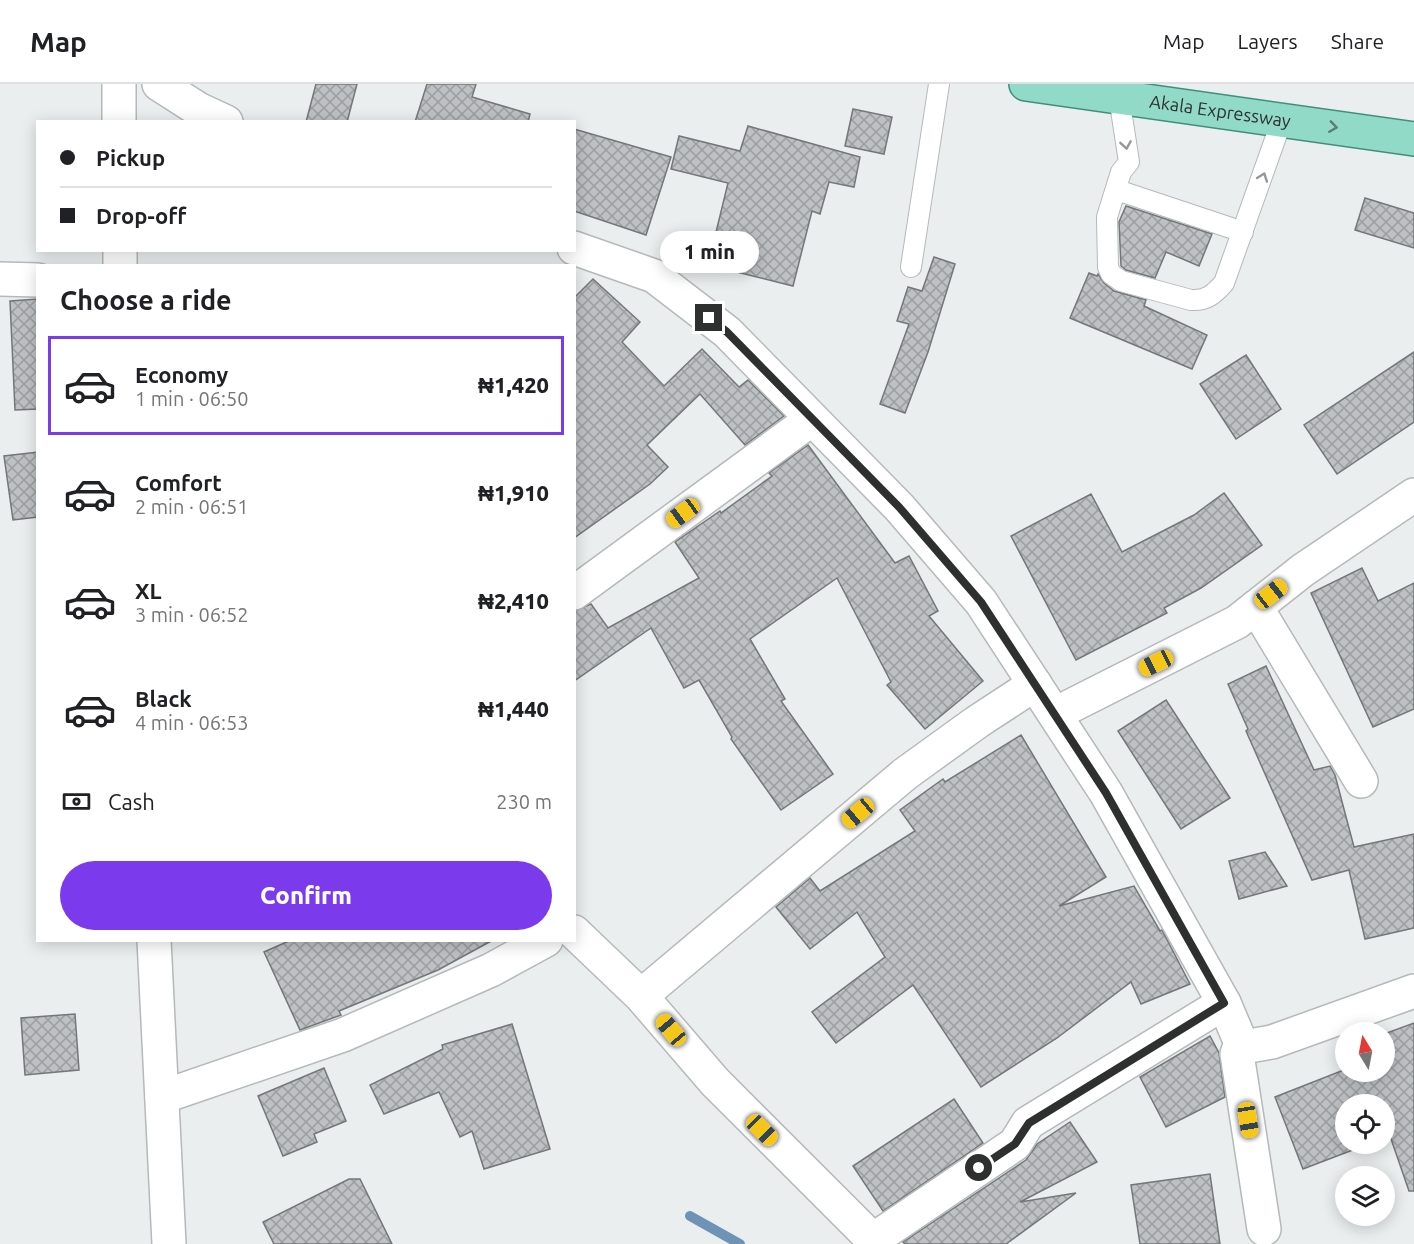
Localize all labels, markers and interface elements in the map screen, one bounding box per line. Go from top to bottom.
text: Map [30,26,87,57]
text: Map [1163,29,1204,53]
text: Layers [1237,29,1298,53]
text: Share [1331,29,1384,53]
street label: Akala Expressway [1148,91,1292,130]
one-way arrow [1329,121,1338,133]
one-way arrow [1120,140,1132,150]
text: Pickup [96,145,165,170]
one-way arrow [1256,172,1268,183]
text: Drop-off [96,203,186,228]
callout: 1 min [660,231,758,273]
text: 1 min [684,240,735,263]
text: Choose a ride [60,285,232,315]
route end [695,304,722,331]
icon: car [63,359,117,413]
text: Economy [135,362,228,387]
text: ₦1,420 [478,372,549,397]
text: 1 min · 06:50 [135,387,249,410]
icon: car [63,467,117,521]
text: Comfort [135,470,222,495]
text: ₦1,910 [478,480,549,505]
text: 2 min · 06:51 [135,495,249,518]
car [663,495,703,531]
icon: car [63,575,117,629]
car [1251,576,1291,612]
text: XL [135,578,162,603]
text: ₦2,410 [478,588,549,613]
text: 3 min · 06:52 [135,603,249,626]
car [1136,647,1176,679]
icon: car [63,683,117,737]
text: Black [135,686,192,711]
text: ₦1,440 [478,696,549,721]
text: 4 min · 06:53 [135,711,249,734]
icon: cash [60,785,93,818]
text: Cash [108,789,155,814]
text: 230 m [496,790,552,813]
car [838,795,878,831]
button: Confirm [60,861,552,930]
car [653,1010,689,1050]
north arrow [1335,1022,1395,1082]
map controls [1335,1022,1395,1226]
button: locate [1335,1094,1395,1154]
car [1236,1101,1260,1139]
car [743,1111,781,1149]
route start [965,1154,992,1181]
button: layers [1335,1166,1395,1226]

